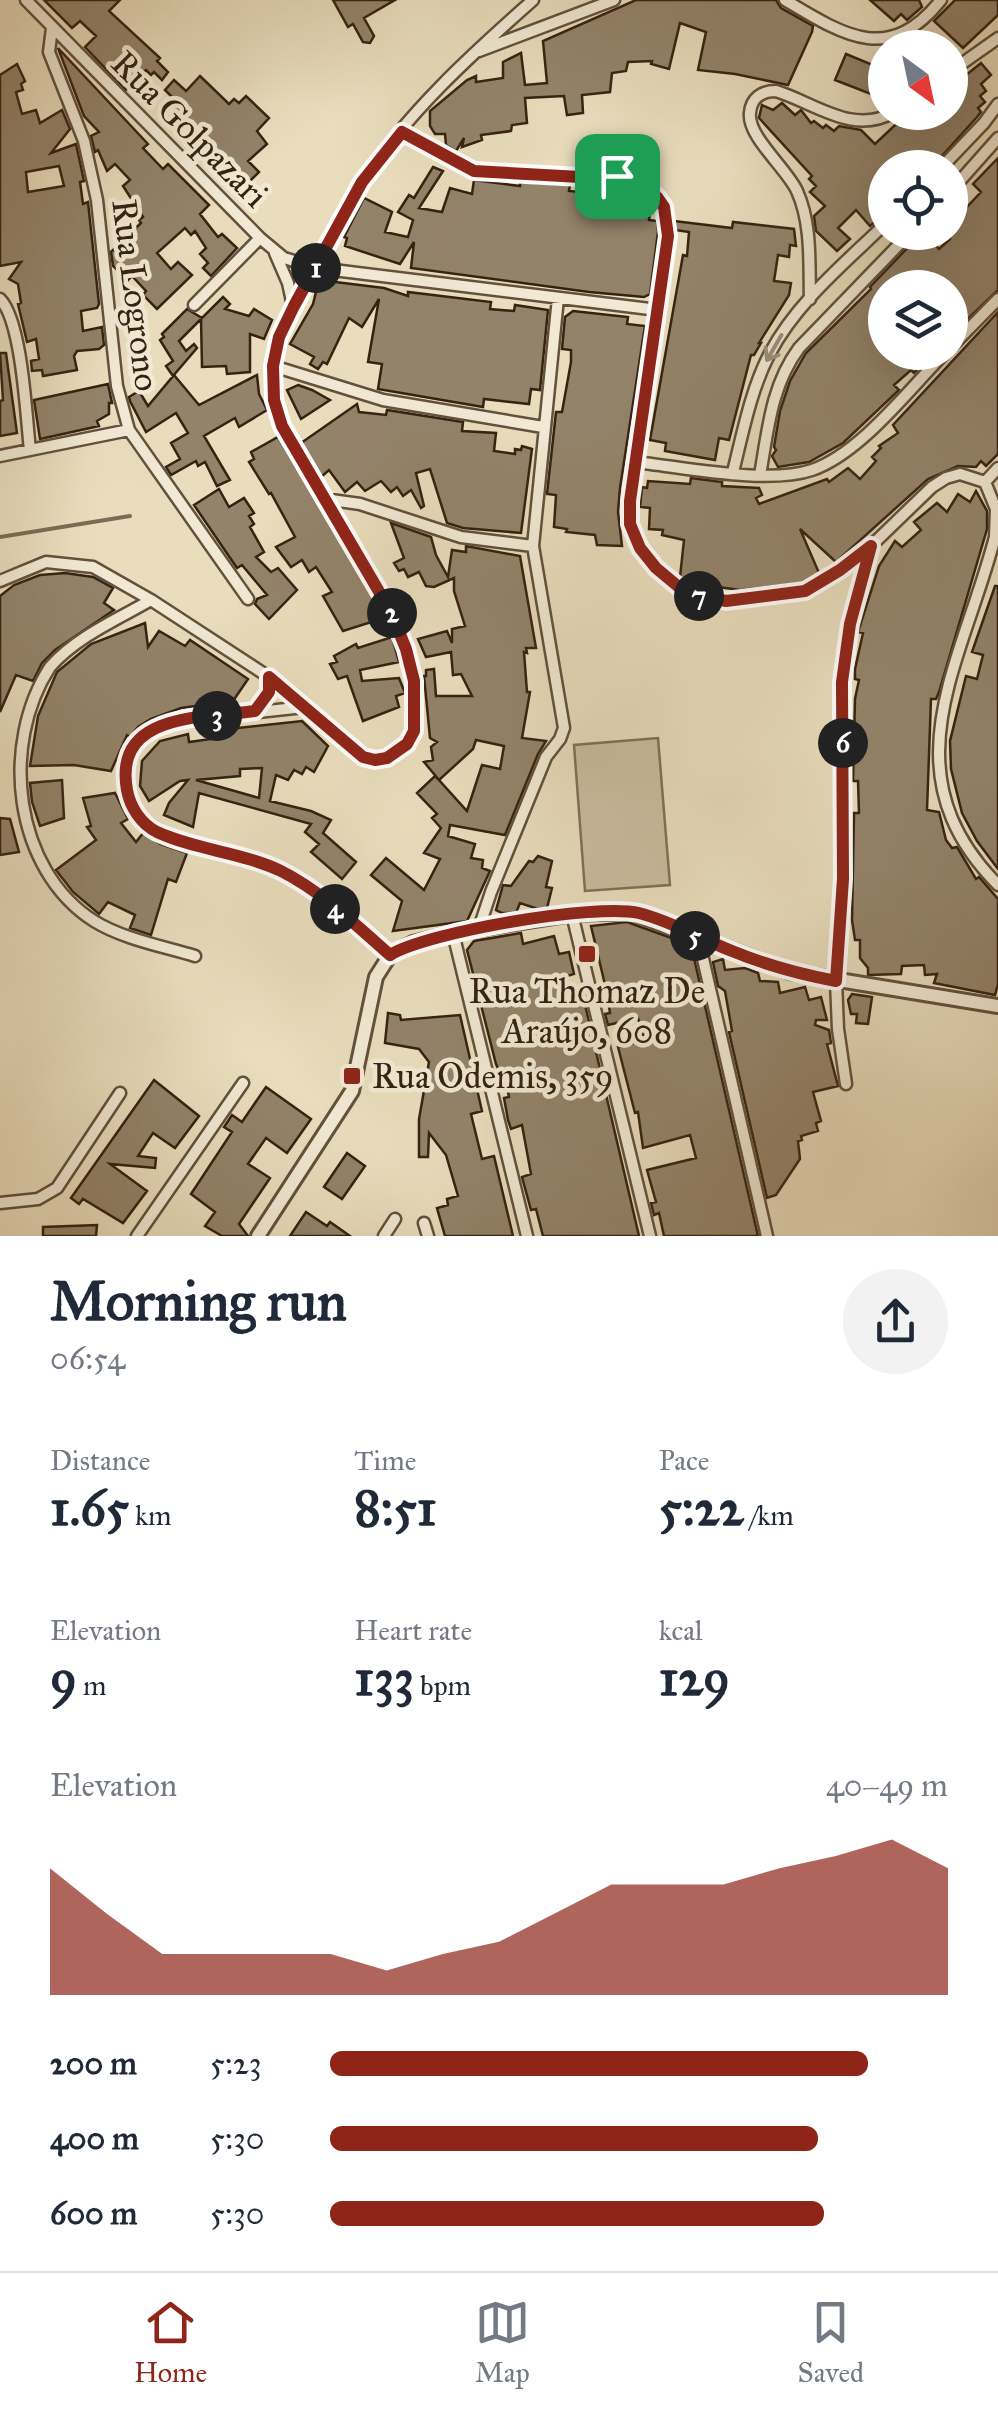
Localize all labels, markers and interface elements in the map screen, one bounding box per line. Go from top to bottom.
north arrow [868,30,968,130]
map controls [868,30,968,370]
street label: Rua Golpazari [102,42,277,217]
pin [575,134,660,219]
icon: arrive [590,149,645,204]
button: locate [868,150,968,250]
street label: Rua Logrono [102,197,169,394]
pin: 1 [291,243,341,293]
text: 1 [310,250,322,285]
button: layers [868,270,968,370]
one-way arrow [764,333,784,362]
pin: 7 [674,571,724,621]
text: 7 [692,578,706,613]
pin: 2 [367,588,417,638]
text: 2 [385,595,399,630]
pin: 3 [192,691,242,741]
text: 3 [211,698,223,733]
pin: 6 [818,718,868,768]
text: 6 [836,725,850,760]
pin: 4 [310,884,360,934]
text: 4 [327,891,343,926]
pin: 5 [670,911,720,961]
text: 5 [688,918,702,953]
marker: Rua Thomaz De Araújo, 608 [576,943,598,965]
place label: Rua Thomaz De Araújo, 608 [469,970,705,1053]
place label: Rua Odemis, 359 [372,1055,614,1098]
marker: Rua Odemis, 359 [341,1065,363,1087]
text: Morning run [50,1268,347,1335]
button: share [843,1269,948,1374]
text: 06:54 [50,1339,125,1378]
text: Distance [50,1443,150,1478]
text: Time [354,1443,416,1478]
text: Pace [659,1443,709,1478]
text: 1.65 [50,1478,129,1539]
text: 8:51 [354,1478,437,1539]
text: 5:22 [659,1478,744,1539]
text: km [129,1498,172,1533]
text: /km [744,1498,794,1533]
text: Elevation [50,1613,161,1648]
text: Heart rate [354,1613,472,1648]
text: kcal [659,1613,703,1648]
text: 9 [50,1648,77,1709]
text: 133 [354,1648,414,1709]
text: 129 [659,1648,730,1709]
text: m [77,1668,106,1703]
text: bpm [414,1668,471,1703]
text: Elevation [50,1766,177,1805]
text: 40–49 m [826,1766,948,1805]
text: 200 m [50,2044,137,2083]
text: 5:23 [210,2044,262,2083]
text: 400 m [50,2119,139,2158]
text: 5:30 [210,2119,264,2158]
text: 600 m [50,2194,137,2233]
text: 5:30 [210,2194,264,2233]
tab: Home [134,2295,207,2390]
tab: Map [475,2295,530,2390]
tab: Saved [798,2295,864,2390]

